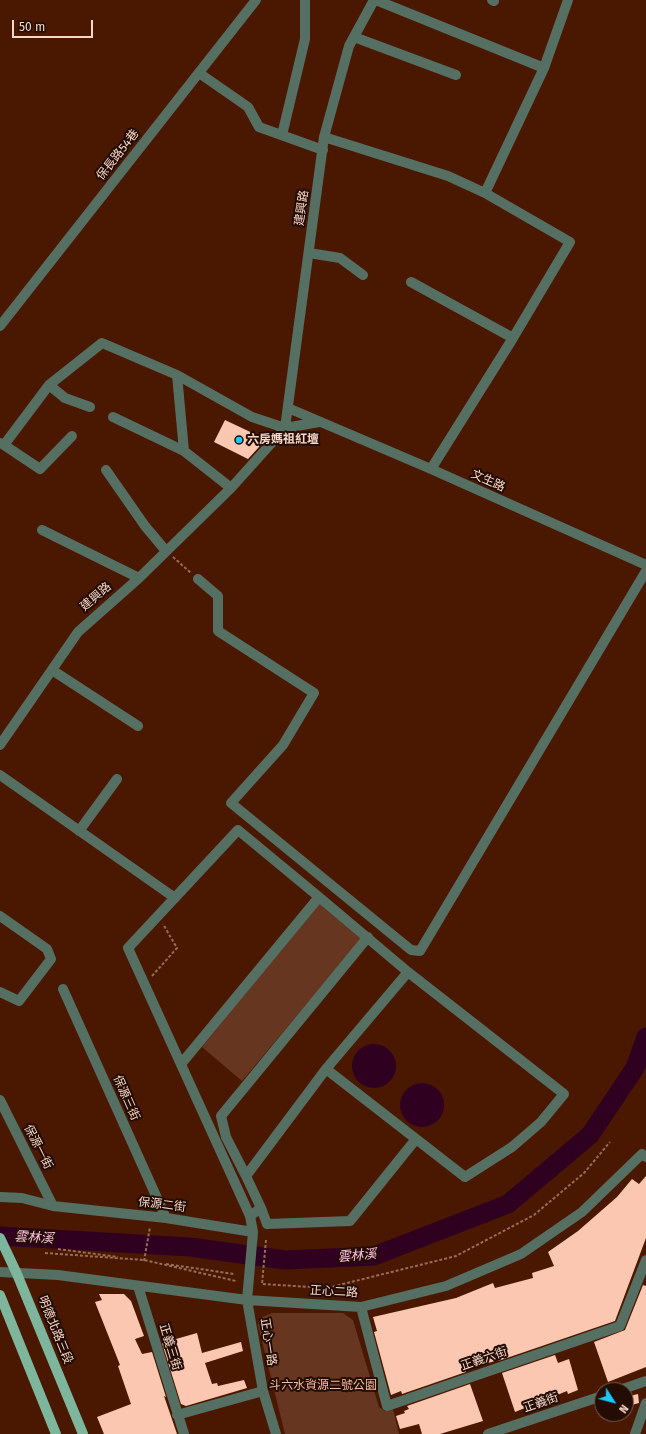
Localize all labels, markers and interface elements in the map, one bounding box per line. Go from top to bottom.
scale bar [14,12,95,38]
text: 50 m [19,20,45,34]
street label: 保長路54巷 [94,127,142,183]
street label: 建興路 [292,189,312,227]
place label: 六房媽祖紅壇 [247,433,319,447]
marker: 六房媽祖紅壇 [234,435,244,445]
street label: 文生路 [469,467,507,495]
street label: 建興路 [78,580,114,614]
street label: 保源三街 [110,1073,142,1123]
street label: 保源一街 [21,1122,55,1172]
street label: 保源二街 [137,1195,187,1215]
water label: 雲林溪 [14,1229,54,1247]
water label: 雲林溪 [337,1247,377,1265]
street label: 正心二路 [310,1284,358,1300]
street label: 明德北路三段 [35,1294,75,1366]
street label: 正心一路 [257,1317,279,1367]
street label: 正義三街 [156,1322,184,1372]
street label: 正義六街 [459,1344,509,1374]
park label: 斗六水資源二號公園 [269,1379,377,1393]
north arrow [594,1382,634,1422]
street label: 正義街 [522,1390,560,1416]
text: N [616,1402,631,1416]

